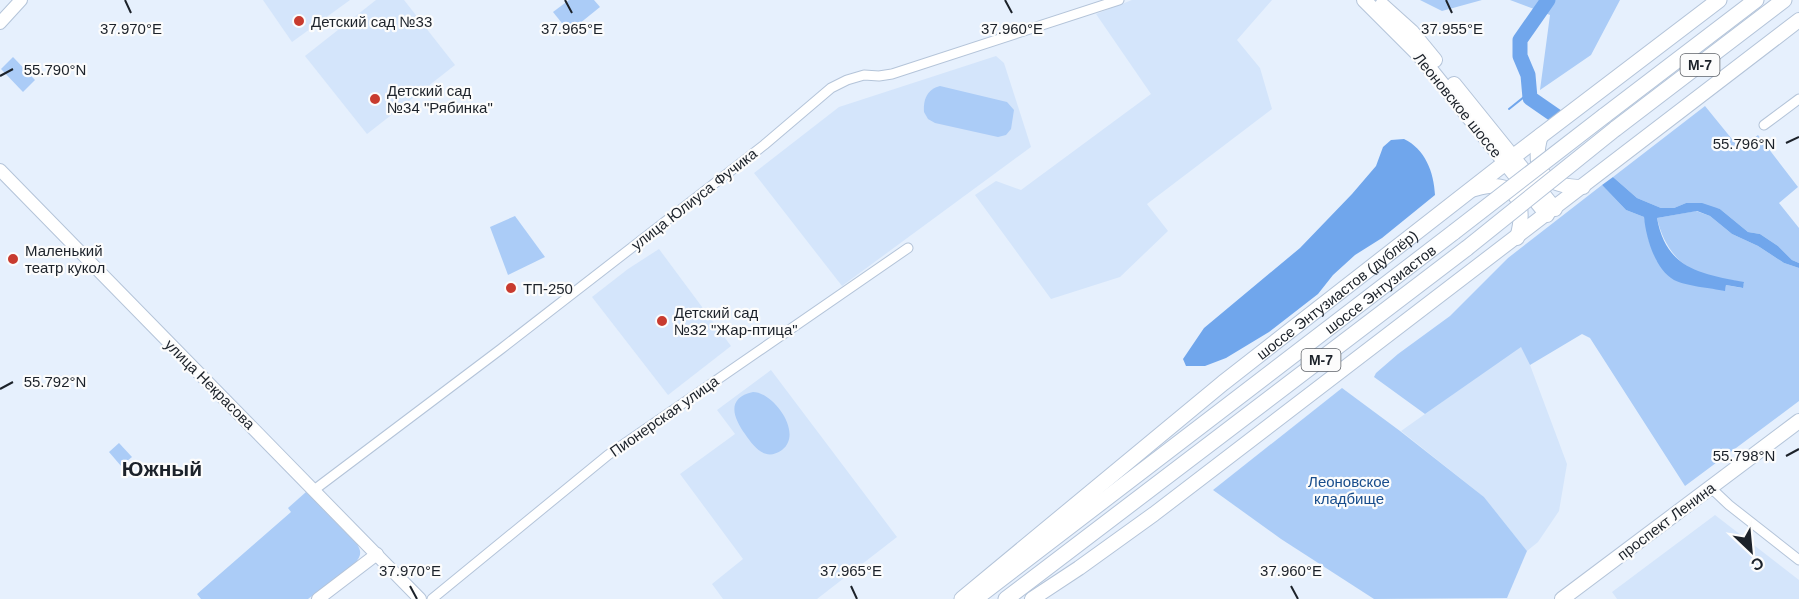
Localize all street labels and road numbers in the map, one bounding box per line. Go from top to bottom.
street label: Леоновское шоссе [1411,49,1505,161]
road number: М-7 [1680,54,1720,76]
street label: улица Юлиуса Фучика [628,144,761,253]
street label: шоссе Энтузиастов (дублёр) [1253,226,1421,362]
street label: шоссе Энтузиастов [1321,241,1439,337]
street label: улица Некрасова [162,336,259,433]
road number: М-7 [1302,349,1340,371]
street label: Пионерская улица [606,372,722,460]
street label: проспект Ленина [1614,478,1719,563]

